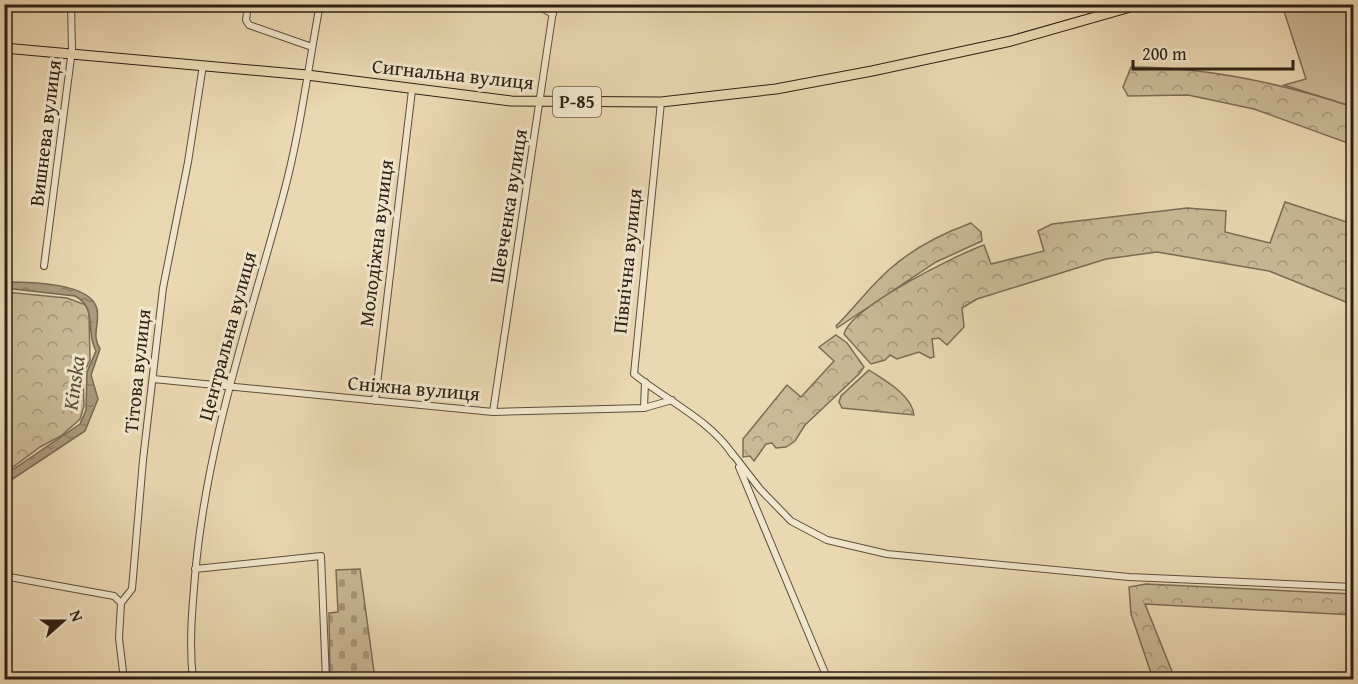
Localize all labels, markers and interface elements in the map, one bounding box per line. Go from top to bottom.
scale bar [1133,33,1294,71]
text: 200 m [1142,40,1187,67]
street label: Сигнальна вулиця [371,51,535,96]
street label: Вишнева вулиця [21,58,68,208]
road number: Р-85 [553,87,601,117]
street label: Шевченка вулиця [481,126,534,285]
street label: Молодіжна вулиця [351,158,400,328]
street label: Північна вулиця [604,187,649,335]
street label: Центральна вулиця [190,248,263,424]
street label: Тітова вулиця [116,307,157,434]
water label: Kinska [54,353,93,413]
street label: Сніжна вулиця [347,367,481,408]
north arrow [33,591,93,651]
text: N [64,606,90,625]

